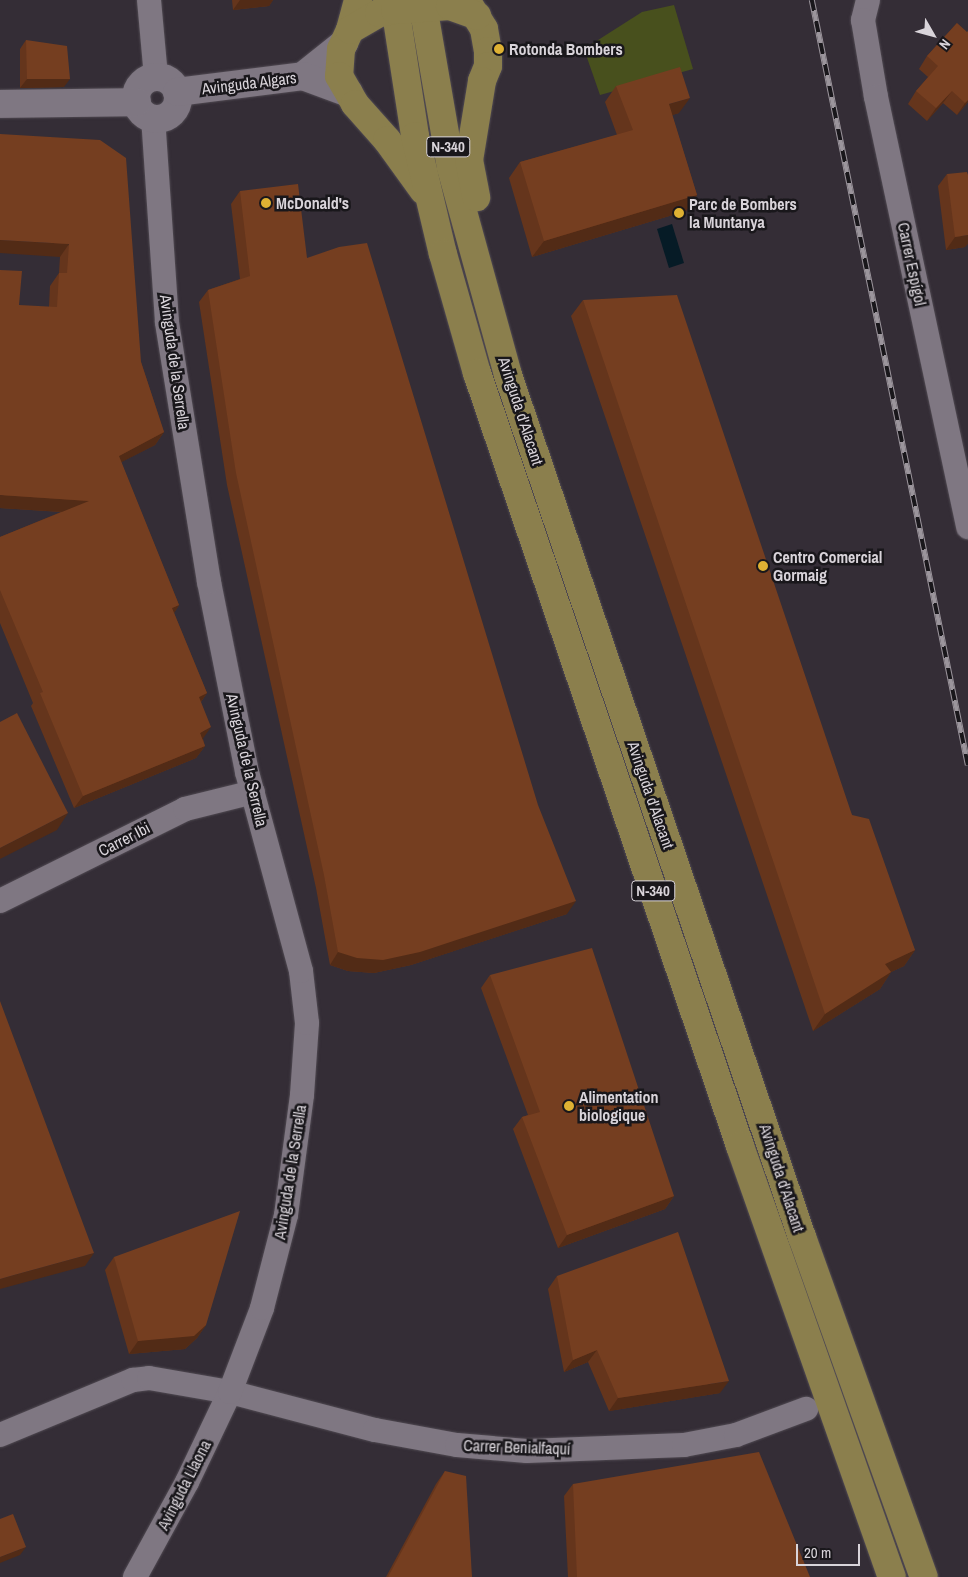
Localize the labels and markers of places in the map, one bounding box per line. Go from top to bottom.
place label: Rotonda Bombers [509,39,623,59]
marker: Rotonda Bombers [493,43,505,55]
place label: McDonald's [276,193,349,213]
place label: Parc de Bombers la Muntanya [689,194,797,232]
marker: McDonald's [260,197,272,209]
marker: Parc de Bombers la Muntanya [673,207,685,219]
place label: Centro Comercial Gormaig [773,547,882,585]
marker: Centro Comercial Gormaig [757,560,769,572]
place label: Alimentation biologique [579,1087,658,1125]
marker: Alimentation biologique [563,1100,575,1112]

